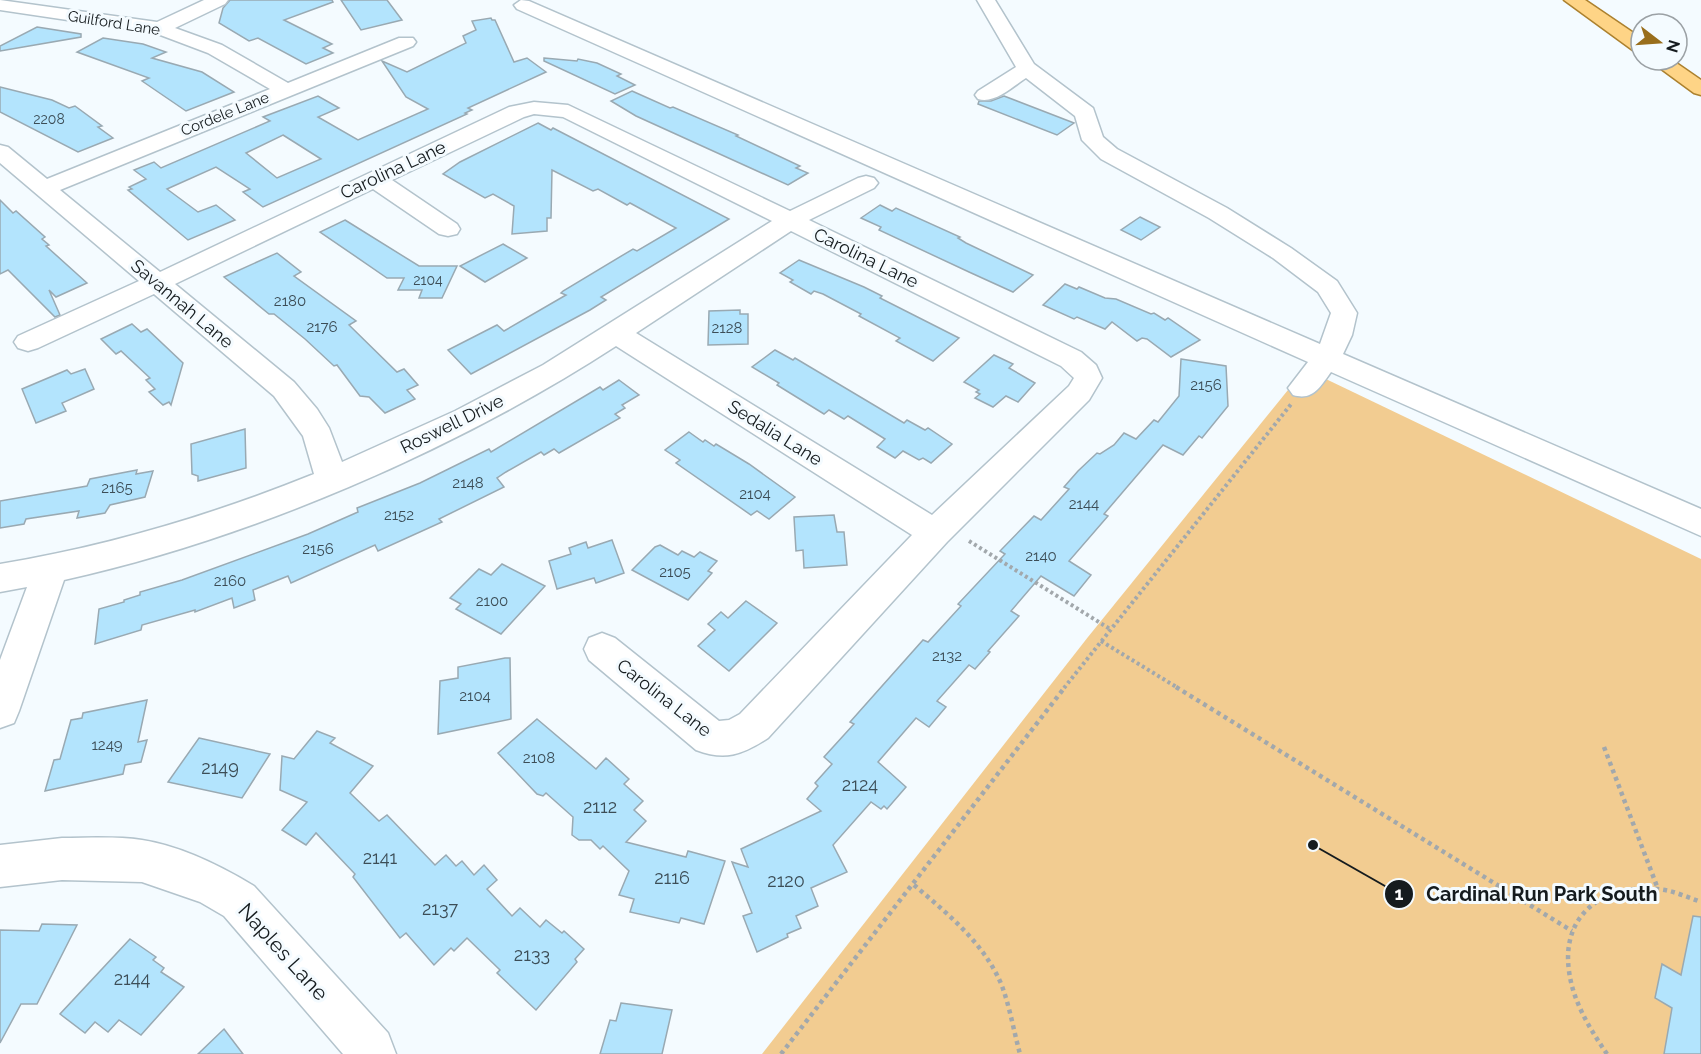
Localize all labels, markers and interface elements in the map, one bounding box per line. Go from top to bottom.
street label: Guilford Lane [67,7,162,39]
north arrow [1629,12,1689,72]
text: N [1662,38,1684,55]
street label: Cordele Lane [178,88,272,140]
house number: 2208 [33,111,65,127]
street label: Carolina Lane [337,136,449,203]
street label: Carolina Lane [810,223,922,292]
street label: Savannah Lane [127,255,238,353]
house number: 2104 [413,272,443,288]
house number: 2180 [274,292,306,310]
house number: 2176 [306,318,338,336]
house number: 2128 [712,319,743,337]
house number: 2156 [1190,376,1222,394]
street label: Roswell Drive [397,389,507,458]
street label: Sedalia Lane [724,395,827,470]
house number: 2148 [452,474,484,492]
house number: 2165 [101,479,133,497]
house number: 2104 [739,485,771,503]
house number: 2144 [1069,495,1099,513]
house number: 2152 [384,506,414,524]
house number: 2156 [302,540,334,558]
house number: 2140 [1025,547,1057,565]
house number: 2105 [659,563,691,581]
house number: 2160 [214,572,246,590]
house number: 2100 [476,592,508,610]
house number: 2132 [932,647,962,665]
street label: Carolina Lane [613,654,716,741]
house number: 2104 [459,687,491,705]
house number: 1249 [91,736,123,754]
house number: 2108 [523,749,555,767]
house number: 2149 [201,757,239,778]
house number: 2124 [842,774,878,795]
house number: 2112 [583,796,617,817]
house number: 2141 [363,847,398,868]
house number: 2116 [654,867,690,888]
house number: 2120 [767,870,805,891]
callout: Cardinal Run Park South [1384,875,1670,913]
text: Cardinal Run Park South [1426,882,1658,906]
text: 1 [1395,883,1404,904]
street label: Naples Lane [233,898,334,1005]
house number: 2137 [422,898,458,919]
house number: 2133 [514,944,550,965]
house number: 2144 [114,968,151,989]

